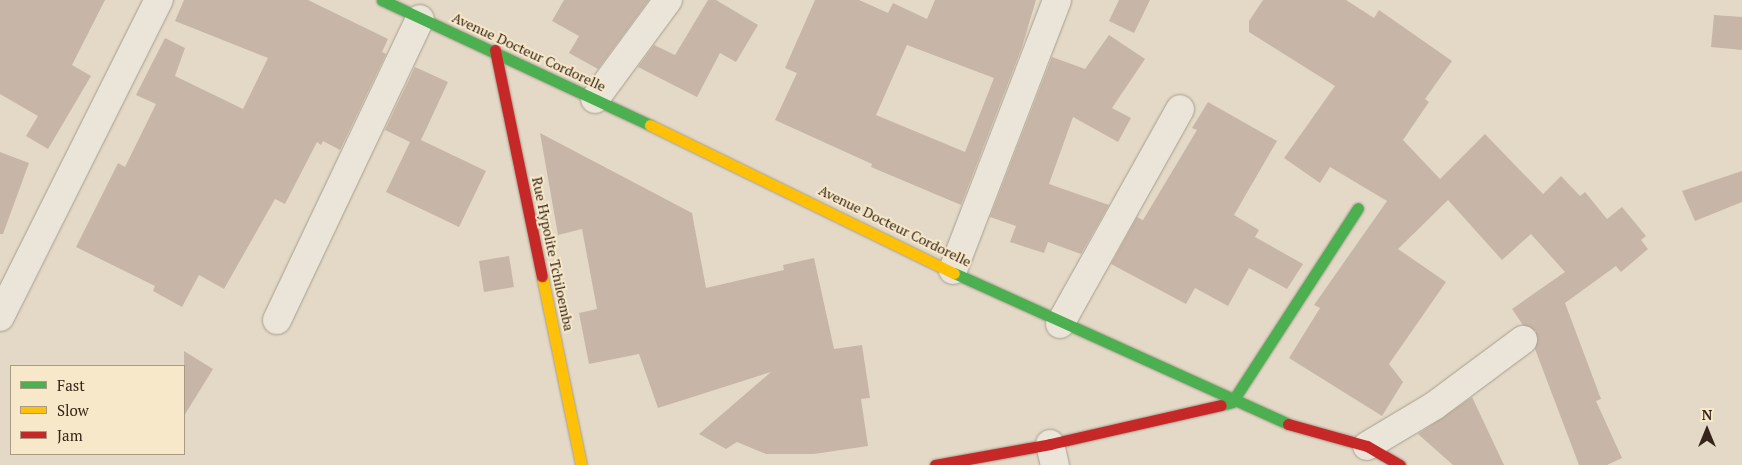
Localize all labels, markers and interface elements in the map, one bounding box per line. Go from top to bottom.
street label: Avenue Docteur Cordorelle [449,9,609,95]
street label: Rue Hypolite Tchiloemba [528,176,578,332]
street label: Avenue Docteur Cordorelle [816,182,974,270]
legend [10,365,185,455]
text: Fast [57,375,85,395]
text: Slow [57,400,89,420]
north arrow [1682,405,1732,455]
text: N [1702,405,1712,424]
text: Jam [57,425,83,445]

